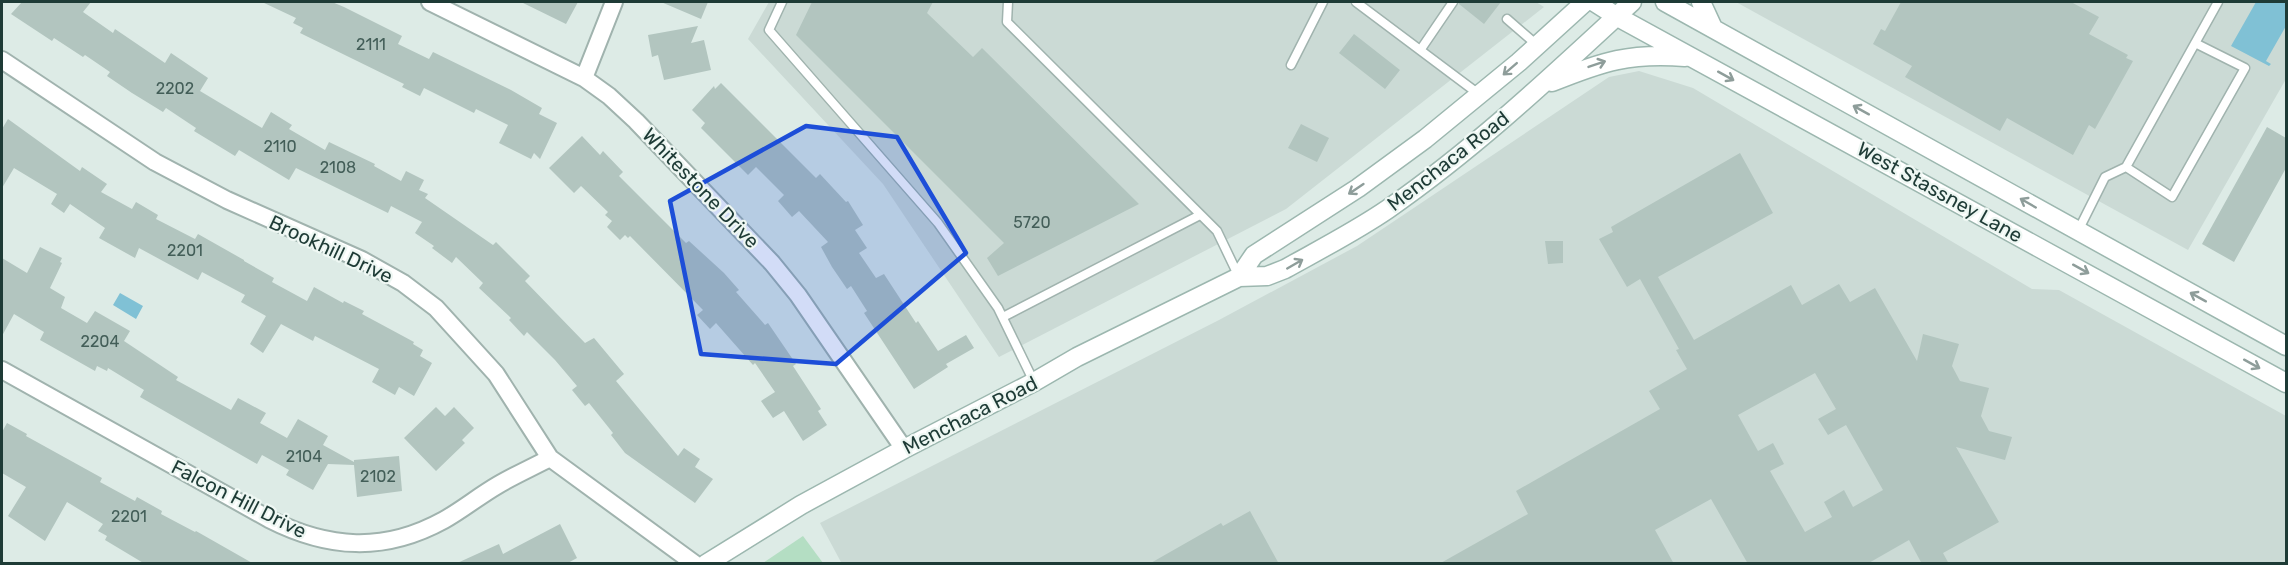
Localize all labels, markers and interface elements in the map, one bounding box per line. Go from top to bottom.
house number: 2111 [356,35,386,54]
one-way arrow [1587,58,1606,69]
one-way arrow [1503,62,1518,76]
one-way arrow [1717,70,1734,82]
house number: 2202 [156,79,194,98]
one-way arrow [1852,104,1870,115]
street label: Menchaca Road [1382,106,1514,216]
street label: Whitestone Drive [638,123,764,253]
house number: 2110 [263,137,297,156]
street label: West Stassney Lane [1853,137,2027,247]
house number: 2108 [320,158,356,177]
one-way arrow [1348,182,1365,195]
one-way arrow [2020,197,2037,209]
street label: Brookhill Drive [265,210,397,288]
house number: 5720 [1013,213,1051,232]
house number: 2201 [167,241,203,260]
one-way arrow [1286,257,1303,269]
one-way arrow [2072,264,2090,275]
one-way arrow [2190,291,2207,303]
house number: 2204 [81,332,119,351]
one-way arrow [2243,358,2260,370]
street label: Menchaca Road [899,371,1041,459]
house number: 2104 [286,447,322,466]
street label: Falcon Hill Drive [167,455,311,543]
house number: 2102 [360,467,396,486]
house number: 2201 [111,507,147,526]

